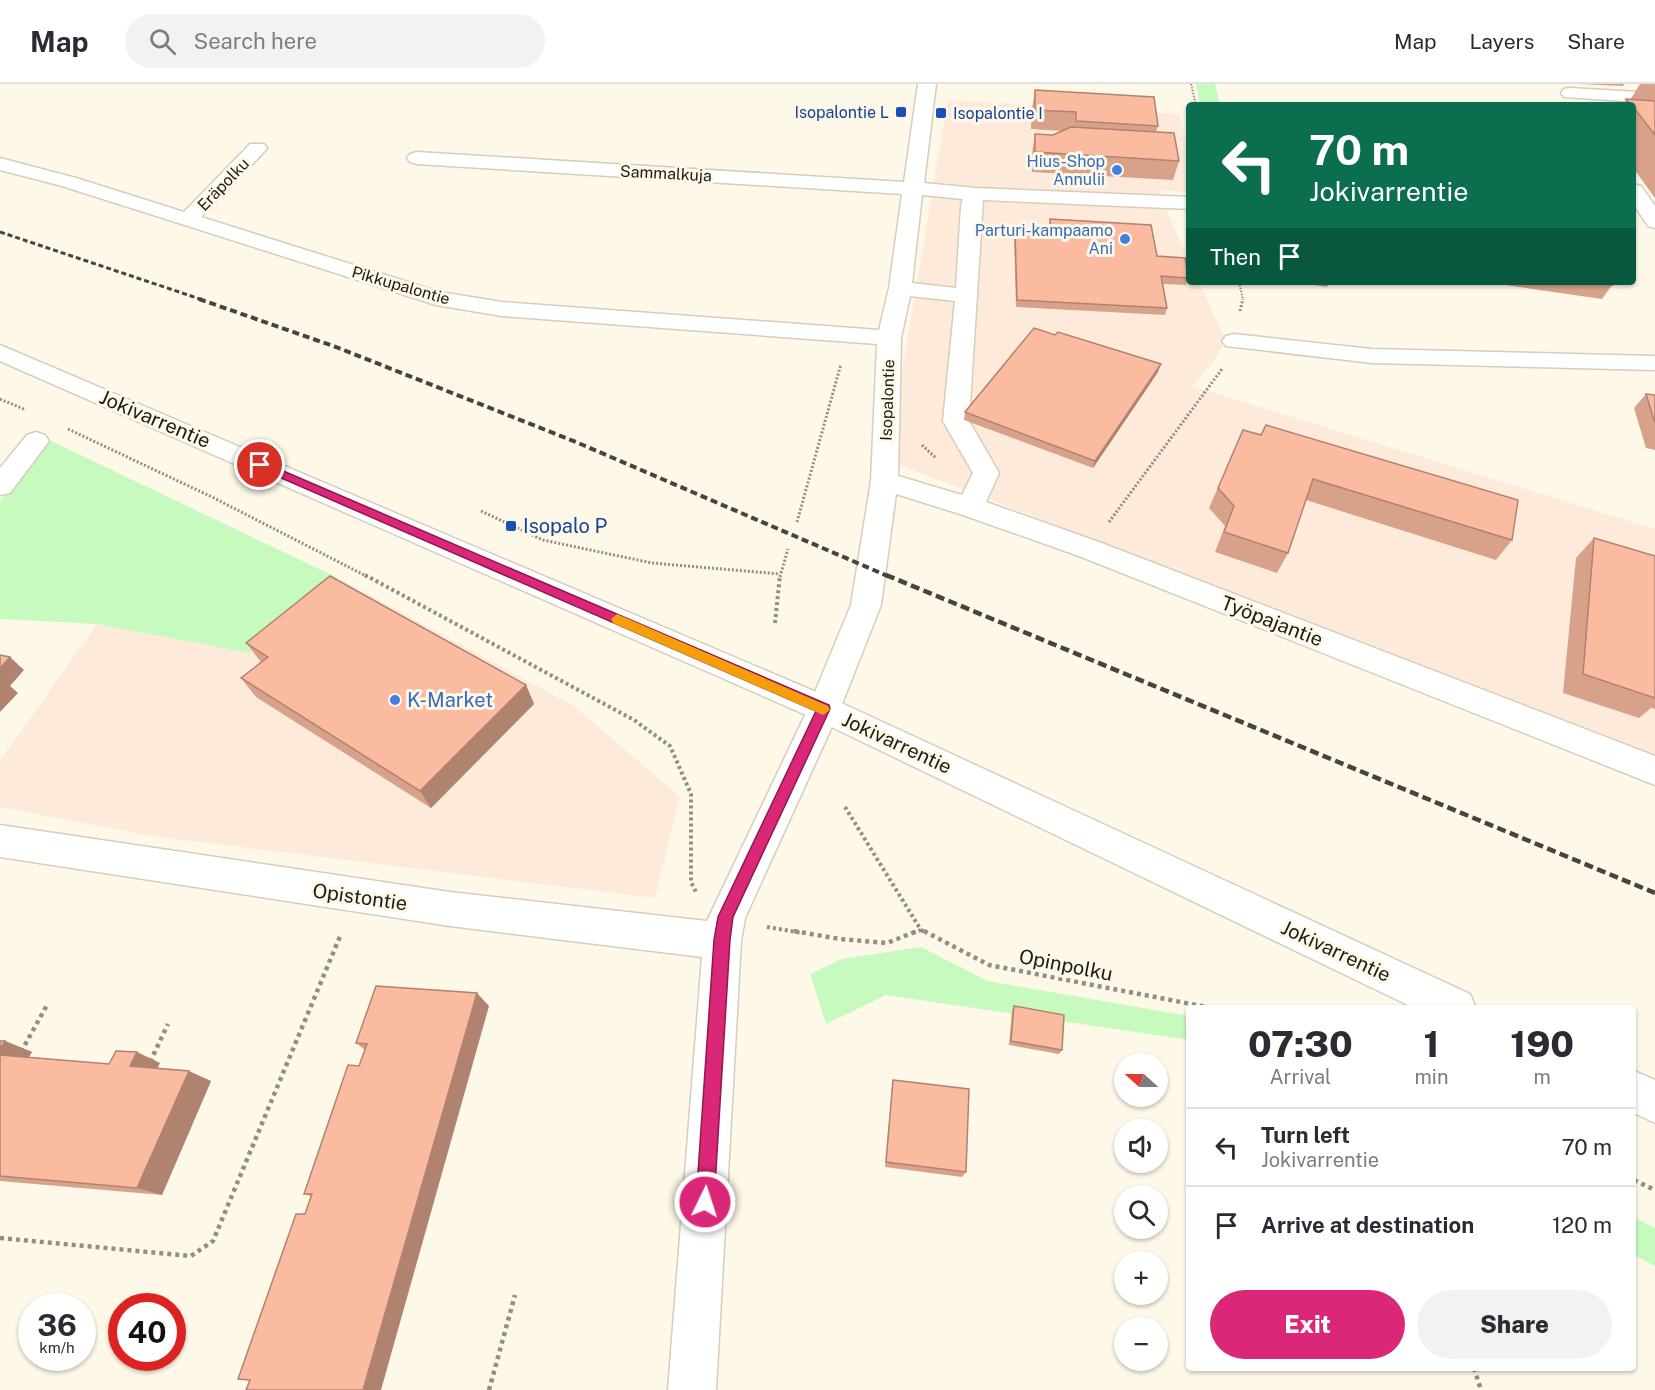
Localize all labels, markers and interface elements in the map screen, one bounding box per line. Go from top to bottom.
search box [125,14,545,68]
text: Map [30,25,89,58]
icon: search [146,25,179,58]
text: Search here [194,28,317,54]
text: Map [1394,29,1437,54]
text: Layers [1470,29,1534,54]
text: Share [1567,29,1625,54]
place label: Isopalontie L [794,103,889,122]
place label: Isopalontie I [953,104,1043,123]
marker: Isopalontie L [894,105,908,119]
marker: Isopalontie I [934,106,948,120]
text: 70 m [1309,125,1409,174]
icon: left [1210,126,1288,204]
place label: Hius-Shop Annulii [1027,152,1105,189]
street label: Eräpolku [194,154,253,215]
street label: Sammalkuja [620,162,712,185]
marker: Hius-Shop Annulii [1110,163,1124,177]
text: Jokivarrentie [1309,175,1469,207]
place label: Parturi-kampaamo Ani [975,221,1113,258]
marker: Parturi-kampaamo Ani [1118,232,1132,246]
icon: arrive [1273,240,1306,273]
text: Then [1210,244,1261,270]
street label: Pikkupalontie [350,262,452,309]
street label: Isopalontie [877,359,898,441]
street label: Jokivarrentie [96,385,214,453]
pin [234,439,285,490]
icon: arrive [243,448,276,481]
place label: Isopalo P [523,514,608,538]
marker: Isopalo P [504,519,518,533]
street label: Työpajantie [1218,591,1326,651]
place label: K-Market [407,688,493,712]
marker: K-Market [388,693,402,707]
street label: Jokivarrentie [838,707,956,779]
street label: Opistontie [311,878,409,916]
street label: Jokivarrentie [1277,915,1395,987]
street label: Opinpolku [1017,944,1115,986]
text: 07:30 [1248,1023,1353,1065]
text: 1 [1424,1023,1439,1065]
text: 190 [1510,1023,1574,1065]
north arrow [1114,1053,1168,1107]
map controls [1114,1053,1168,1371]
text: Arrival [1269,1065,1331,1089]
text: min [1415,1065,1448,1089]
text: m [1534,1065,1551,1089]
button: sound [1114,1119,1168,1173]
text: Turn left [1261,1122,1350,1148]
icon: left [1210,1131,1243,1164]
text: 70 m [1561,1134,1612,1160]
text: Jokivarrentie [1261,1148,1379,1172]
position arrow [673,1170,737,1234]
button: search [1114,1185,1168,1239]
icon: arrive [1210,1209,1243,1242]
text: Arrive at destination [1261,1212,1474,1238]
text: 120 m [1552,1212,1612,1238]
button: + [1114,1251,1168,1305]
button: Exit [1210,1290,1405,1359]
button: Share [1417,1290,1612,1359]
speed limit sign: 40 [108,1293,186,1371]
text: 36 [37,1307,77,1343]
button: − [1114,1317,1168,1371]
text: km/h [39,1339,75,1356]

